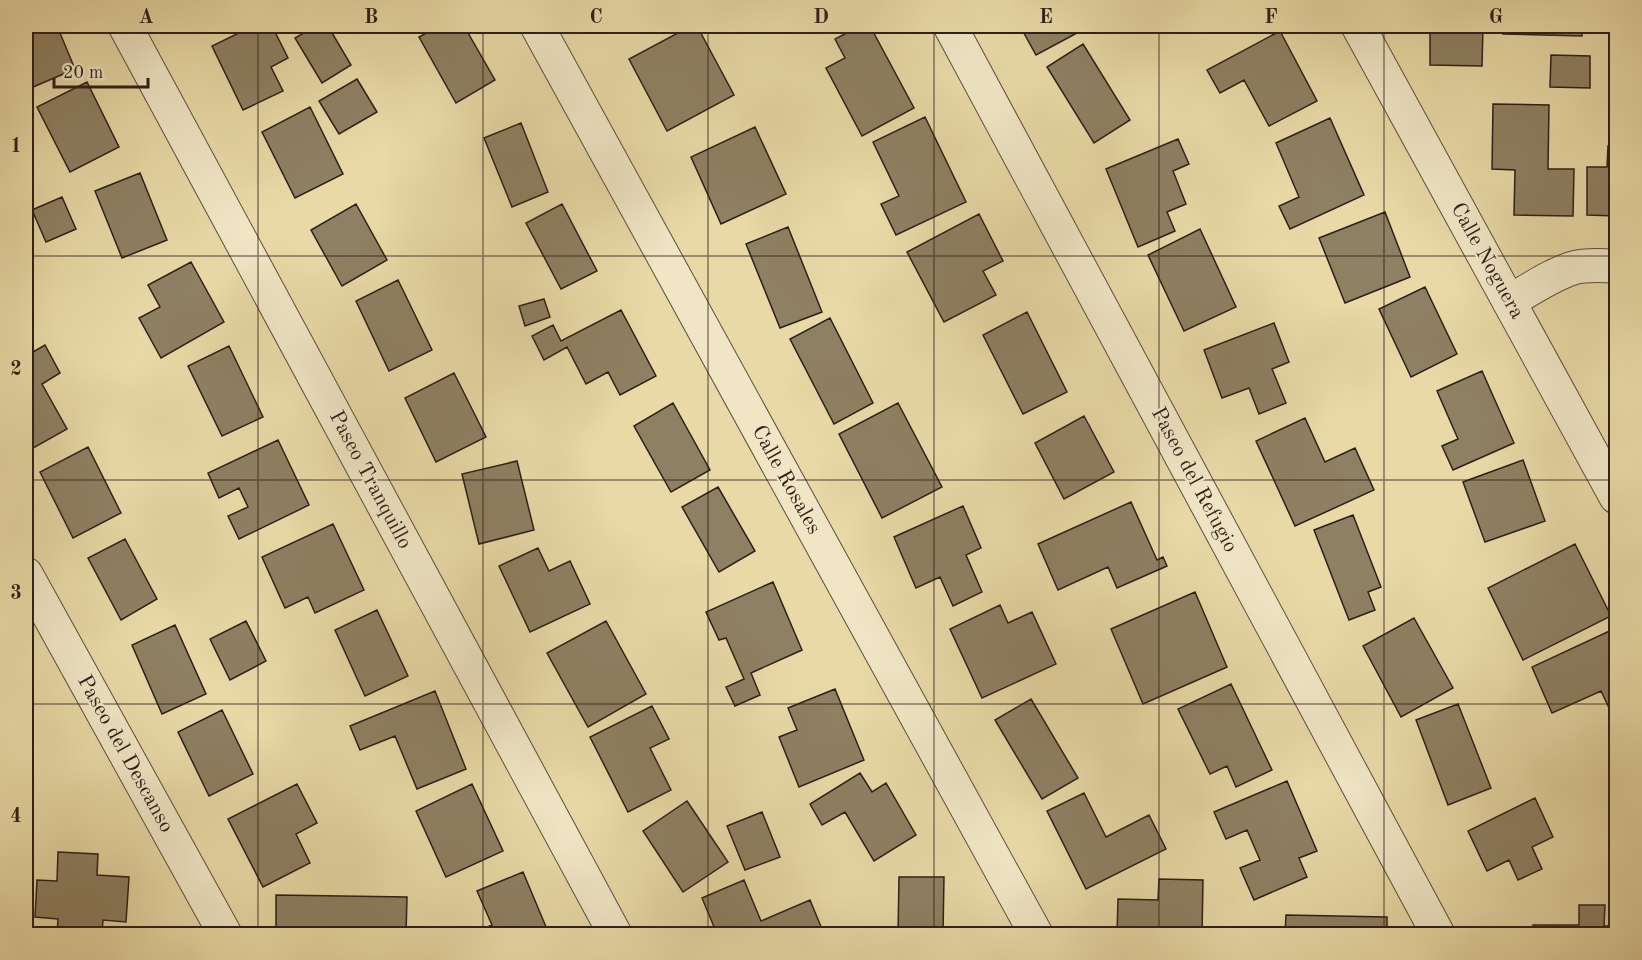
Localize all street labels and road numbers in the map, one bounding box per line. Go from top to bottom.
street label: Calle Noguera [1447,199,1527,323]
street label: Paseo del Refugio [1147,404,1241,556]
street label: Paseo Tranquillo [325,407,415,553]
street label: Calle Rosales [748,422,824,538]
street label: Paseo del Descanso [73,672,177,836]

